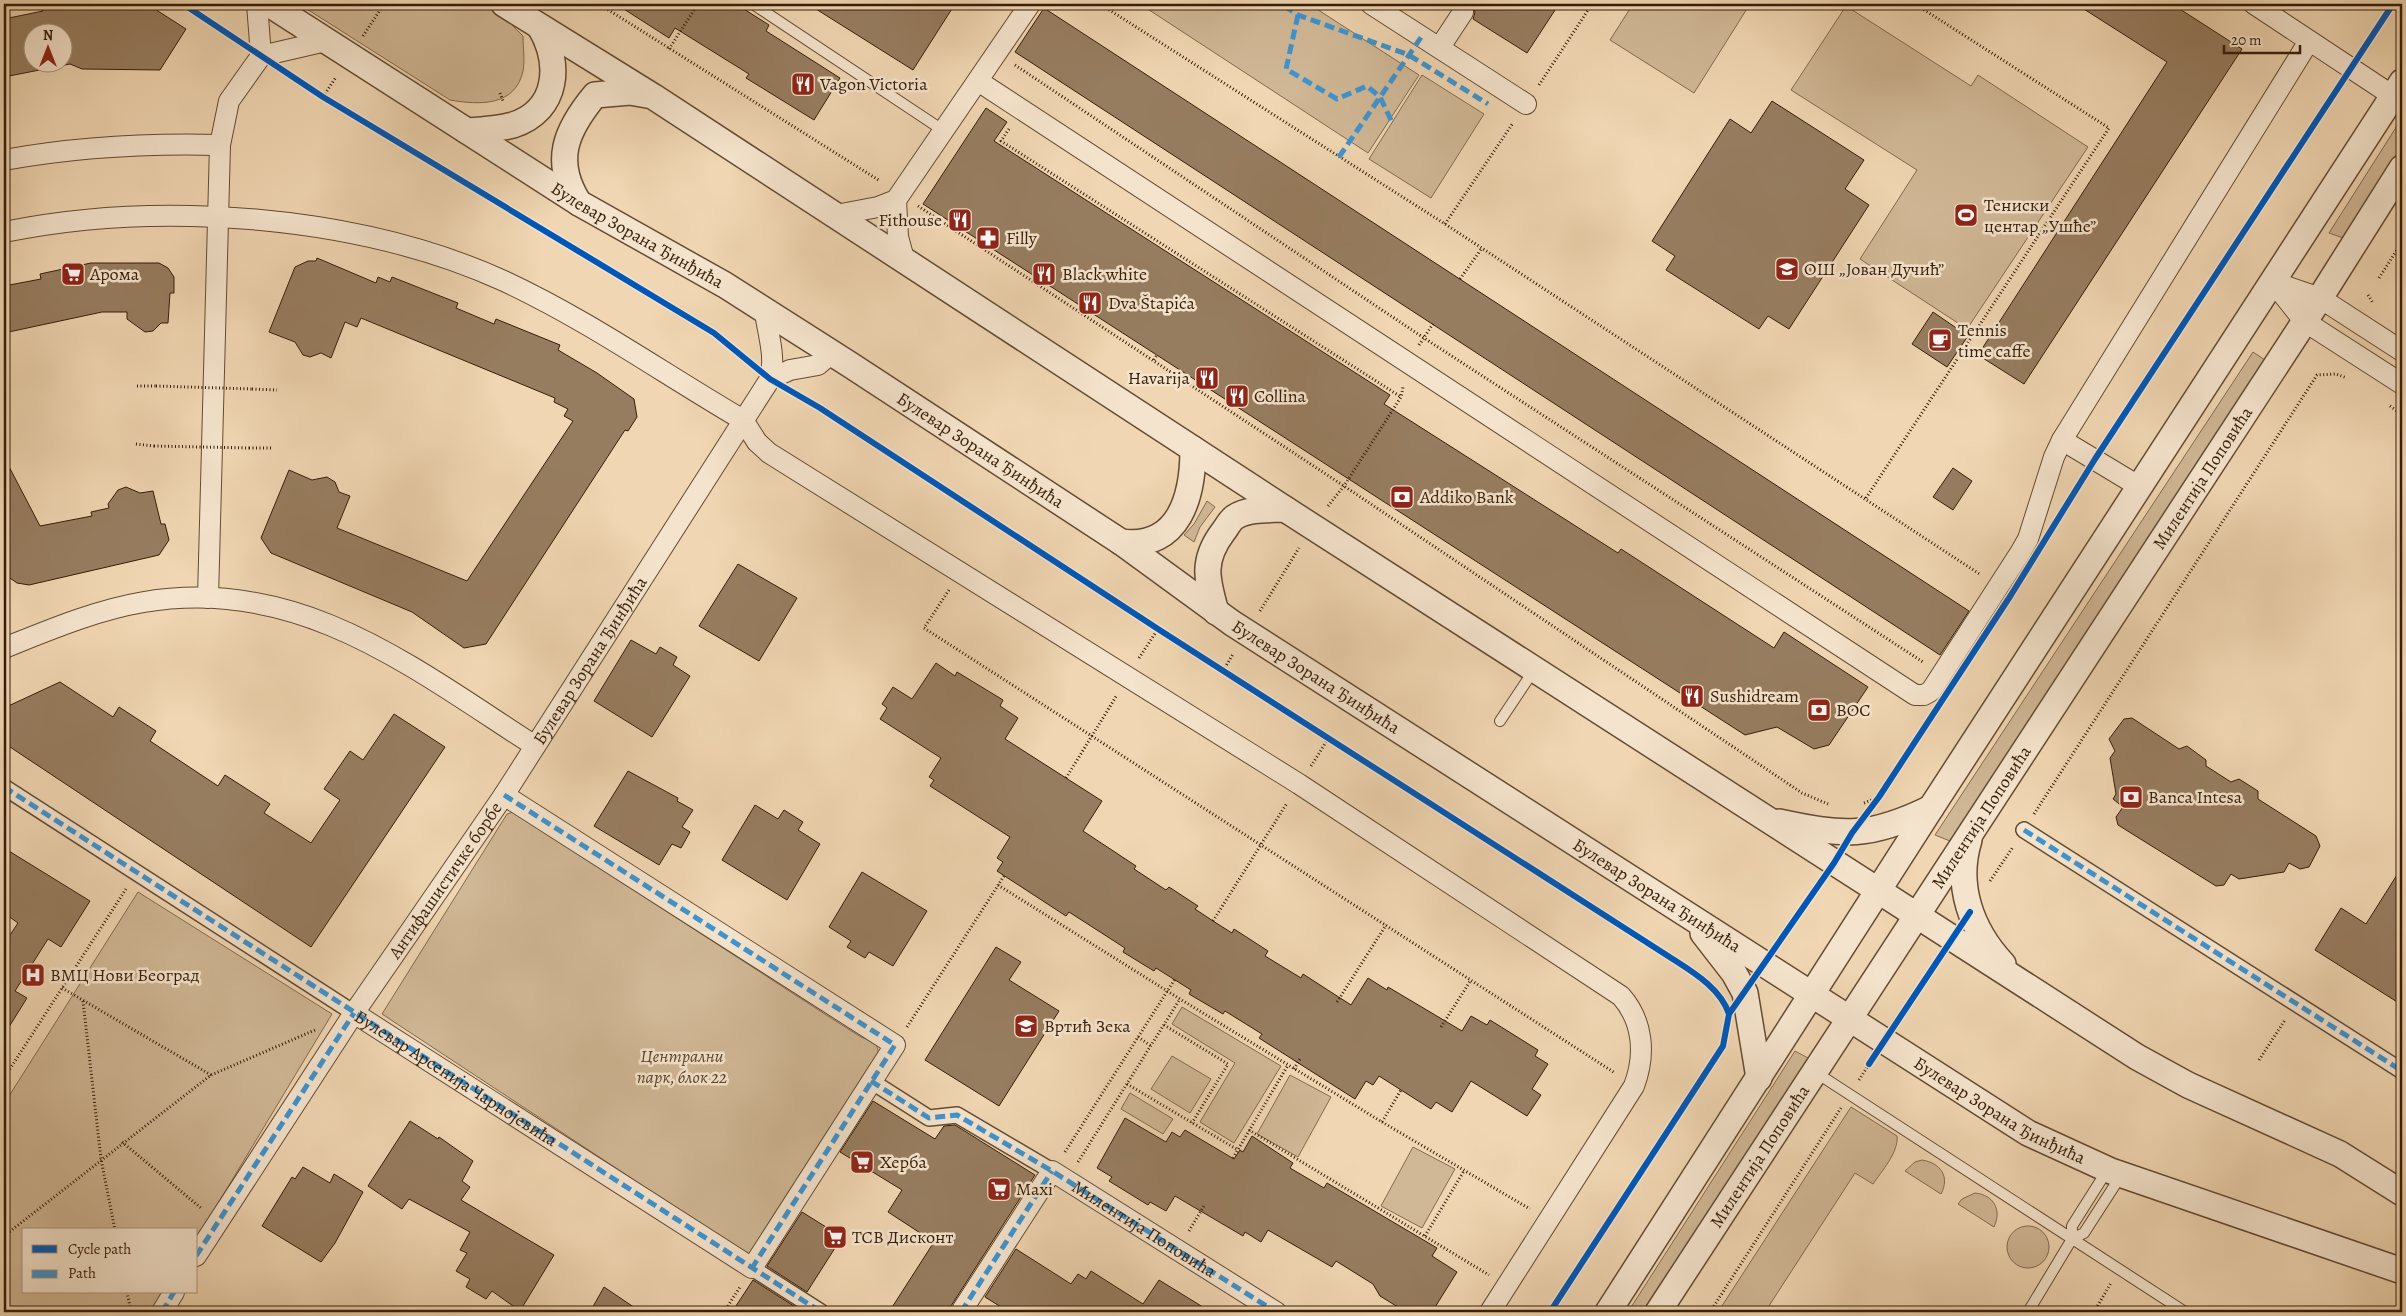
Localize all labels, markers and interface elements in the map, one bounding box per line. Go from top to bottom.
north arrow [22,22,72,72]
scale bar [2224,22,2300,54]
text: N [43,26,53,45]
text: 20 m [2231,30,2262,50]
restaurant icon: Vagon Victoria [790,71,816,97]
place label: Vagon Victoria [819,72,928,96]
street label: Булевар Зорана Ђинђића [546,176,729,294]
place label: Тениски центар „Ушће” [1984,193,2096,238]
sports icon: Тениски центар „Ушће” [1953,202,1979,228]
restaurant icon: Fithouse [947,207,973,233]
place label: Fithouse [879,208,942,232]
pharmacy icon: Filly [975,225,1001,251]
place label: Filly [1006,226,1038,250]
school or university icon: ОШ „Јован Дучић” [1774,256,1800,282]
place label: ОШ „Јован Дучић” [1804,257,1944,281]
supermarket icon: Арома [60,261,86,287]
restaurant icon: Black white [1031,261,1057,287]
place label: Арома [89,262,140,286]
place label: Black white [1062,262,1147,286]
restaurant icon: Dva Štapića [1077,290,1103,316]
place label: Dva Štapića [1108,291,1195,315]
place label: Tennis time caffe [1958,318,2031,363]
cafe icon: Tennis time caffe [1927,327,1953,353]
restaurant icon: Havarija [1194,365,1220,391]
place label: Havarija [1128,366,1191,390]
restaurant icon: Collina [1224,383,1250,409]
place label: Collina [1254,384,1307,408]
street label: Булевар Зорана Ђинђића [892,387,1069,514]
street label: Милентија Поповића [2147,401,2258,554]
bank icon: Addiko Bank [1389,484,1415,510]
place label: Addiko Bank [1419,485,1514,509]
street label: Булевар Зорана Ђинђића [527,571,653,749]
street label: Булевар Зорана Ђинђића [1227,614,1405,740]
restaurant icon: Sushidream [1679,683,1705,709]
place label: Sushidream [1710,684,1799,708]
bank icon: BOC [1806,697,1832,723]
place label: BOC [1836,698,1870,722]
street label: Милентија Поповића [1926,740,2037,893]
bank icon: Banca Intesa [2118,784,2144,810]
place label: Banca Intesa [2148,785,2243,809]
street label: Антифашистичке борбе [382,797,508,964]
street label: Булевар Зорана Ђинђића [1568,832,1746,958]
hospital icon: ВМЦ Нови Београд [20,962,46,988]
place label: ВМЦ Нови Београд [50,963,200,987]
street label: Булевар Арсенија Чарнојевића [350,1004,562,1153]
school or university icon: Вртић Зека [1013,1013,1039,1039]
place label: Вртић Зека [1044,1014,1131,1038]
park label: Централни парк, блок 22 [637,1044,727,1089]
street label: Булевар Зорана Ђинђића [1909,1051,2090,1170]
street label: Милентија Поповића [1704,1080,1816,1232]
supermarket icon: Херба [849,1149,875,1175]
place label: Херба [880,1150,927,1174]
street label: Милентија Поповића [1067,1175,1221,1284]
supermarket icon: Maxi [986,1176,1012,1202]
place label: Maxi [1016,1177,1053,1201]
supermarket icon: ТСВ Дисконт [822,1224,848,1250]
place label: ТСВ Дисконт [852,1225,954,1249]
legend [22,1228,198,1294]
text: Cycle path [68,1239,131,1259]
text: Path [68,1263,96,1283]

